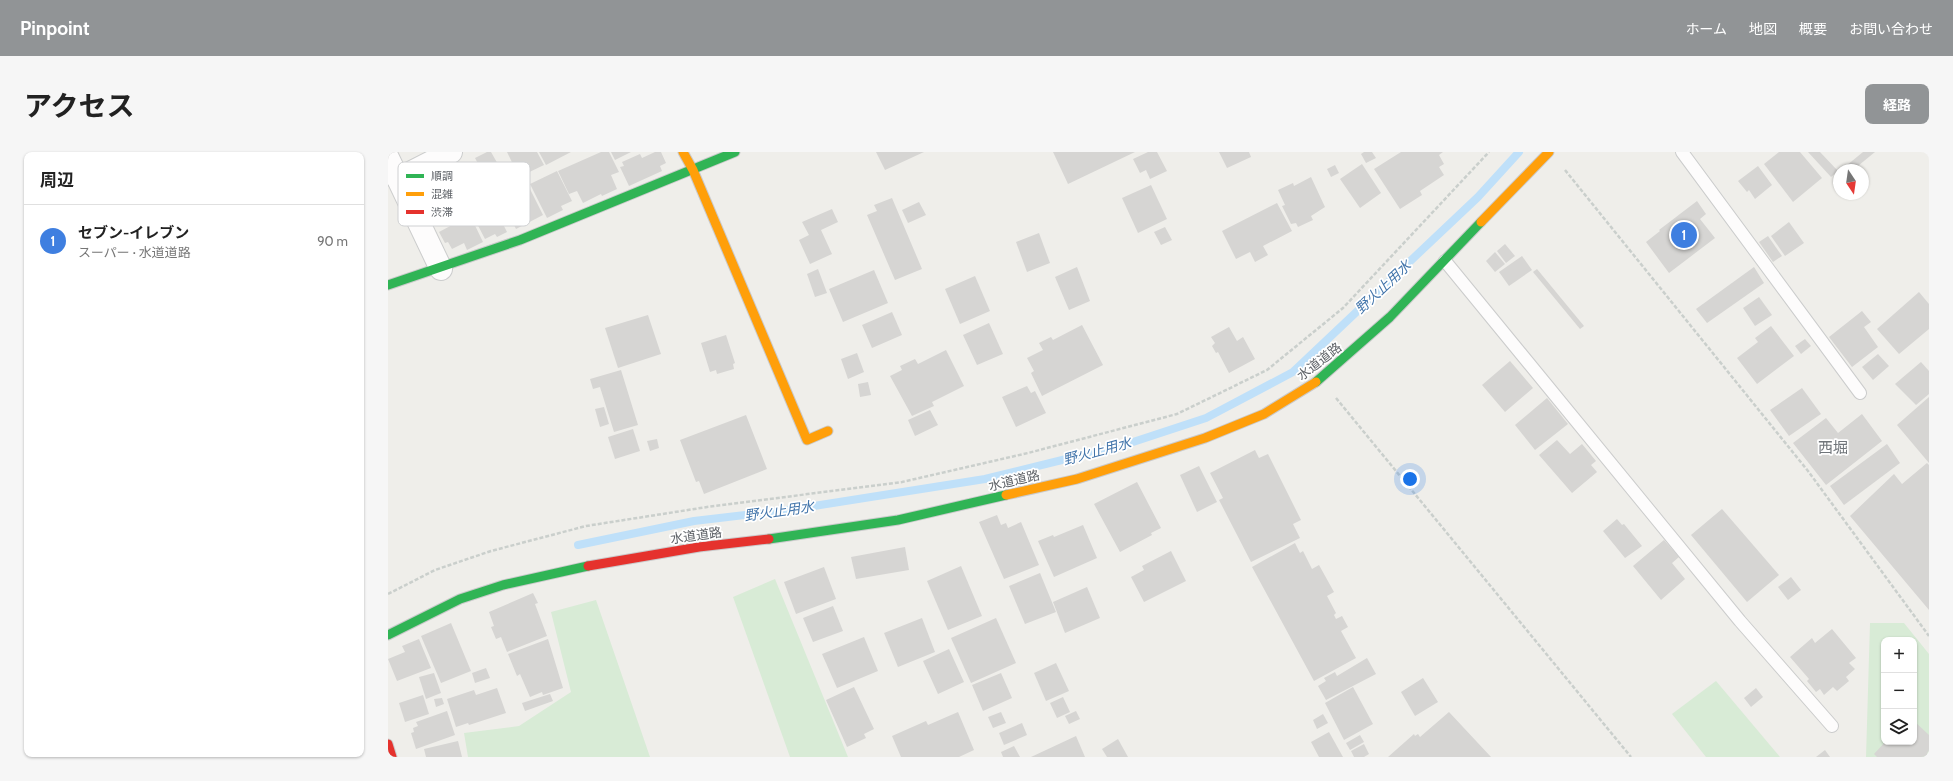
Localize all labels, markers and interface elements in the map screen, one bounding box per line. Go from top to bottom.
text: Pinpoint [20,17,89,40]
text: ホーム [1685,20,1727,38]
text: 地図 [1749,20,1777,38]
text: 概要 [1799,20,1827,38]
text: お問い合わせ [1849,20,1933,38]
button: 経路 [1865,84,1929,124]
text: アクセス [24,89,135,123]
legend [398,162,530,226]
north arrow [1833,164,1869,200]
text: 順調 [431,169,453,183]
text: 周辺 [40,170,74,190]
text: 混雑 [431,187,453,201]
text: 渋滞 [431,205,453,219]
pin: 1 [1671,220,1697,250]
text: セブン-イレブン [78,224,189,242]
text: 1 [51,233,55,249]
text: 90 m [317,233,348,249]
text: スーパー · 水道道路 [78,244,191,260]
water label: 野火止用水 [1351,255,1416,317]
street label: 水道道路 [1294,339,1344,383]
water label: 野火止用水 [1061,433,1135,469]
district label: 西堀 [1818,439,1848,457]
street label: 水道道路 [987,466,1041,494]
your location [1400,469,1420,489]
water label: 野火止用水 [743,497,817,525]
street label: 水道道路 [669,523,723,547]
map controls [1881,637,1917,745]
button: + [1881,637,1917,673]
button: − [1881,673,1917,709]
button: layers [1881,709,1917,745]

